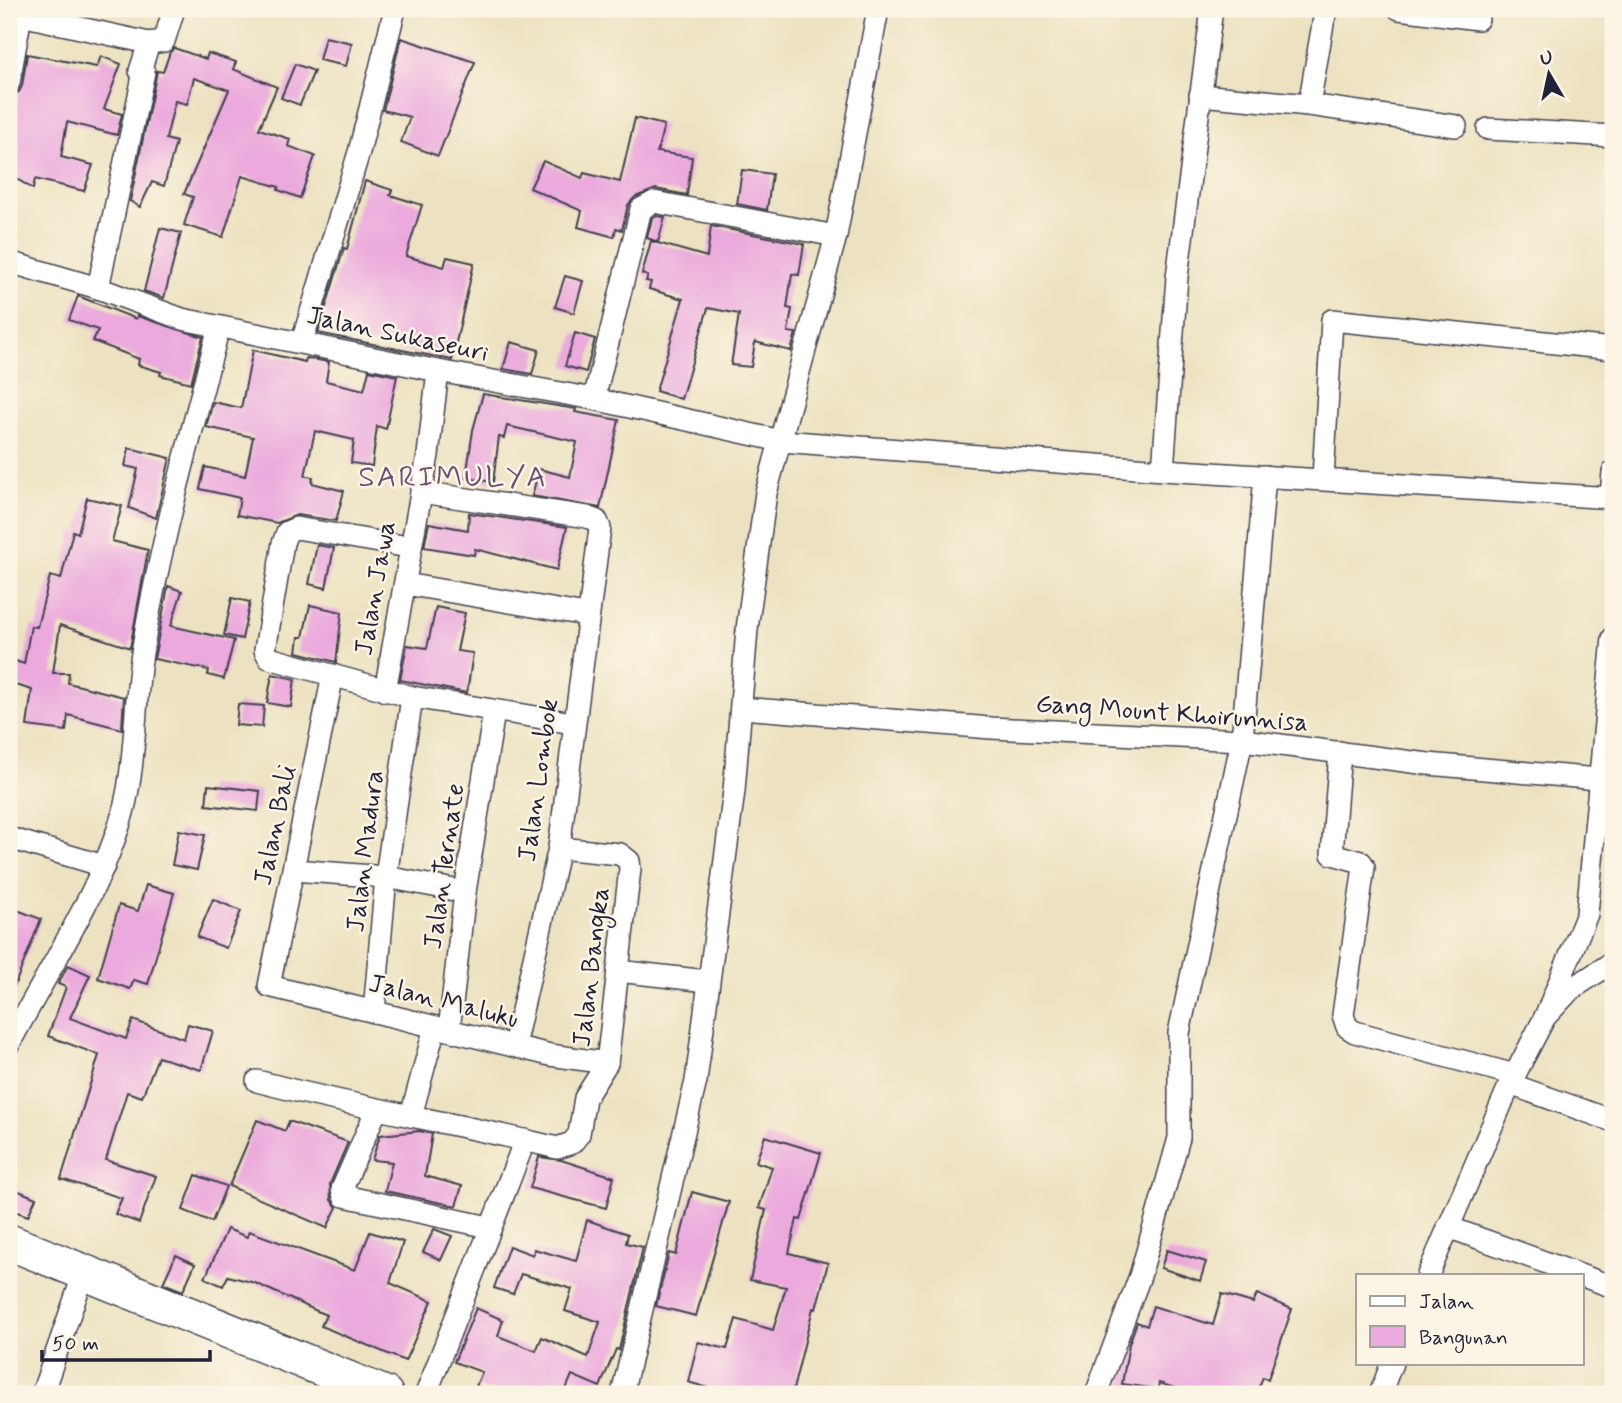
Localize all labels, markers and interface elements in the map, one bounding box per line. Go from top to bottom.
north arrow [1514,38,1584,108]
text: U [1539,45,1555,72]
street label: Jalan Sukaseuri [304,299,491,371]
district label: SARIMULYA [358,458,548,497]
street label: Jalan Jawa [347,519,405,658]
street label: Gang Mount Khoirunnisa [1034,688,1309,742]
street label: Jalan Lombok [511,697,567,864]
street label: Jalan Bali [247,762,305,889]
street label: Jalan Madura [339,768,393,934]
street label: Jalan Ternate [417,781,473,951]
street label: Jalan Bangka [565,885,621,1049]
street label: Jalan Maluku [365,967,522,1037]
legend [1356,1274,1584,1364]
text: Jalan [1419,1288,1474,1316]
scale bar [42,1319,210,1363]
text: Bangunan [1419,1324,1508,1353]
text: 50 m [52,1330,99,1358]

